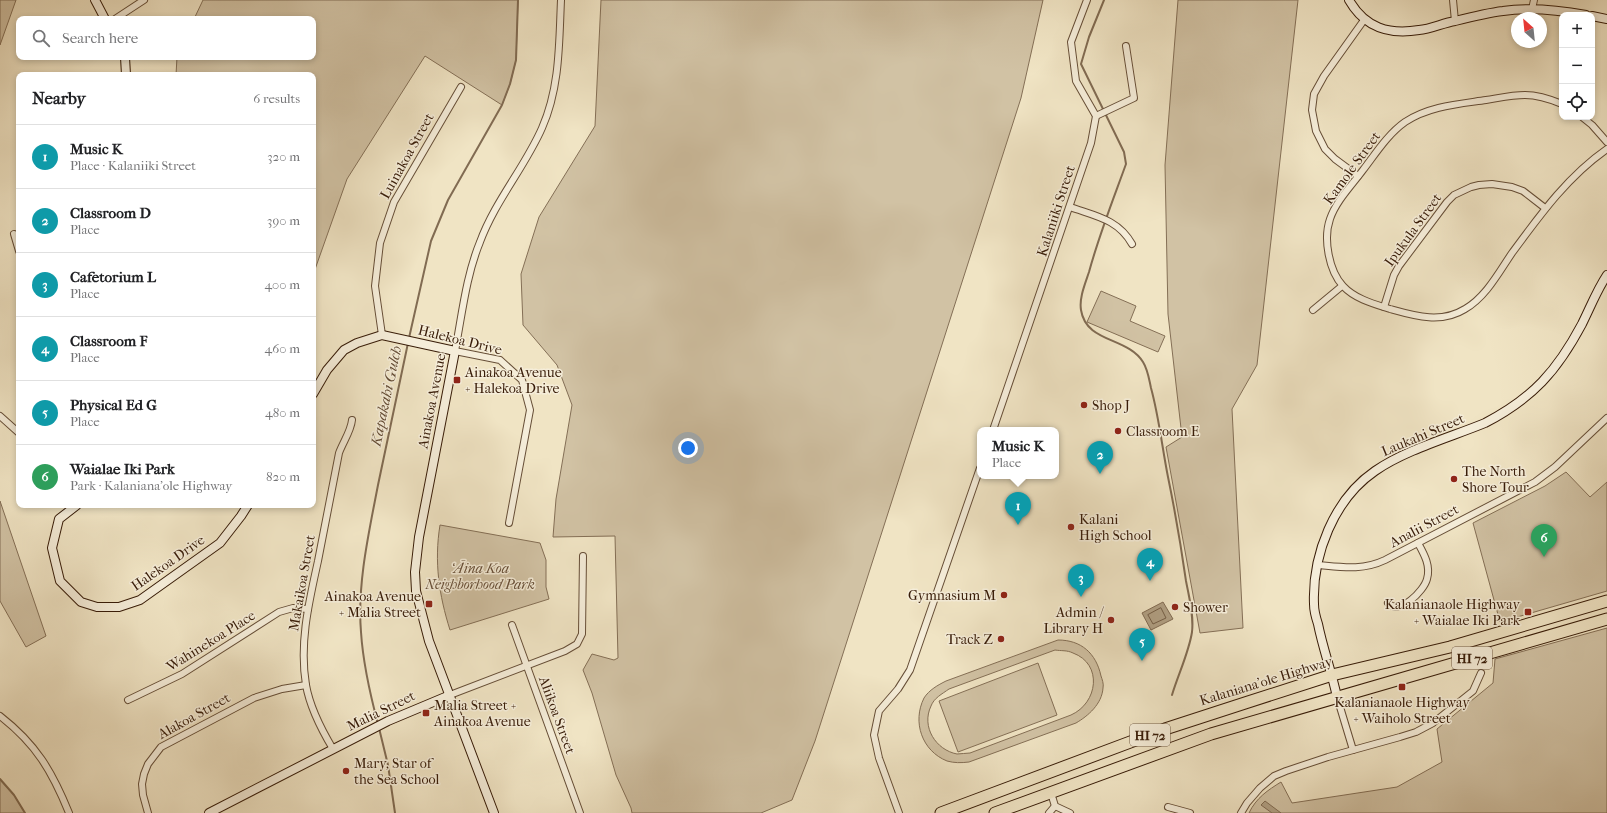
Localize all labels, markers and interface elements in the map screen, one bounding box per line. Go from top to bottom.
north arrow [1511,12,1547,48]
map controls [1559,12,1595,120]
button: + [1559,12,1595,48]
search box [16,16,316,60]
icon: search [30,27,52,49]
text: Search here [62,29,138,47]
button: − [1559,48,1595,84]
button: locate [1559,84,1595,120]
text: Nearby [32,88,86,108]
text: 6 results [253,91,300,106]
street label: Luinakoa Street [376,110,438,202]
street label: Kamole Street [1320,128,1384,208]
text: Music K [70,140,123,158]
text: 1 [43,149,47,164]
text: 320 m [267,149,300,164]
text: Place · Kalaniiki Street [70,158,196,173]
street label: Kalaniiki Street [1033,163,1079,259]
street label: Ipukula Street [1381,190,1445,270]
text: Classroom D [70,204,151,222]
text: 2 [42,213,48,228]
text: 390 m [267,213,300,228]
text: Place [70,222,100,237]
text: Cafetorium L [70,268,156,286]
text: 3 [42,277,48,292]
text: 400 m [264,277,300,292]
text: Place [70,286,100,301]
street label: Halekoa Drive [416,321,504,359]
text: Classroom F [70,332,147,350]
text: 4 [41,341,49,356]
text: 460 m [265,341,300,356]
water label: Kapakahi Gulch [366,344,405,449]
text: Place [70,350,100,365]
street label: Ainakoa Avenue [414,352,450,451]
place label: Ainakoa Avenue + Halekoa Drive [464,364,562,397]
marker: Ainakoa Avenue + Halekoa Drive [452,375,462,385]
text: Physical Ed G [70,396,157,414]
place label: Shop J [1092,397,1130,414]
marker: Shop J [1079,400,1089,410]
text: 5 [42,405,48,420]
text: 480 m [265,405,300,420]
street label: Laukahi Street [1379,410,1467,460]
text: Place [70,414,100,429]
place label: Classroom E [1126,423,1200,440]
marker: Classroom E [1113,426,1123,436]
popup [977,427,1059,479]
text: Music K [992,437,1044,455]
your location [678,438,698,458]
pin: 2 [1087,441,1113,474]
text: Place [992,455,1021,470]
text: Waialae Iki Park [70,460,175,478]
place label: The North Shore Tour [1462,463,1529,496]
text: 6 [41,469,49,484]
text: 820 m [266,469,300,484]
marker: The North Shore Tour [1449,474,1459,484]
text: Park · Kalaniana’ole Highway [70,478,232,493]
pin: 1 [1005,492,1031,525]
street label: Analii Street [1386,501,1461,552]
place label: Kalani High School [1079,511,1152,544]
marker: Kalani High School [1066,522,1076,532]
pin: 6 [1531,524,1557,557]
street label: Halekoa Drive [128,531,208,595]
street label: Makaikoa Street [285,533,319,633]
pin: 4 [1137,548,1163,581]
park label: ‘Āina Koa Neighborhood Park [424,560,535,593]
pin: 3 [1068,564,1094,597]
place label: Gymnasium M [908,587,996,604]
place label: Ainakoa Avenue + Malia Street [323,588,421,621]
marker: Gymnasium M [999,590,1009,600]
place label: Kalanianaole Highway + Waialae Iki Park [1385,596,1521,629]
marker: Ainakoa Avenue + Malia Street [424,599,434,609]
place label: Shower [1183,599,1228,616]
marker: Shower [1170,602,1180,612]
place label: Admin / Library H [1043,604,1105,637]
street label: Wahinekoa Place [163,607,259,676]
marker: Kalanianaole Highway + Waialae Iki Park [1523,607,1533,617]
marker: Admin / Library H [1106,615,1116,625]
pin: 5 [1129,628,1155,661]
place label: Track Z [946,631,994,648]
marker: Track Z [996,634,1006,644]
road number: HI 72 [1452,647,1492,669]
street label: Kalaniana’ole Highway [1197,653,1335,709]
street label: Aliikoa Street [535,673,579,756]
marker: Kalanianaole Highway + Waiholo Street [1397,682,1407,692]
street label: Malia Street [344,687,418,735]
street label: Alakoa Street [154,689,233,743]
place label: Kalanianaole Highway + Waiholo Street [1334,694,1470,727]
place label: Malia Street + Ainakoa Avenue [433,697,531,730]
marker: Malia Street + Ainakoa Avenue [421,708,431,718]
road number: HI 72 [1130,724,1170,746]
place label: Mary, Star of the Sea School [354,755,440,788]
marker: Mary, Star of the Sea School [341,766,351,776]

